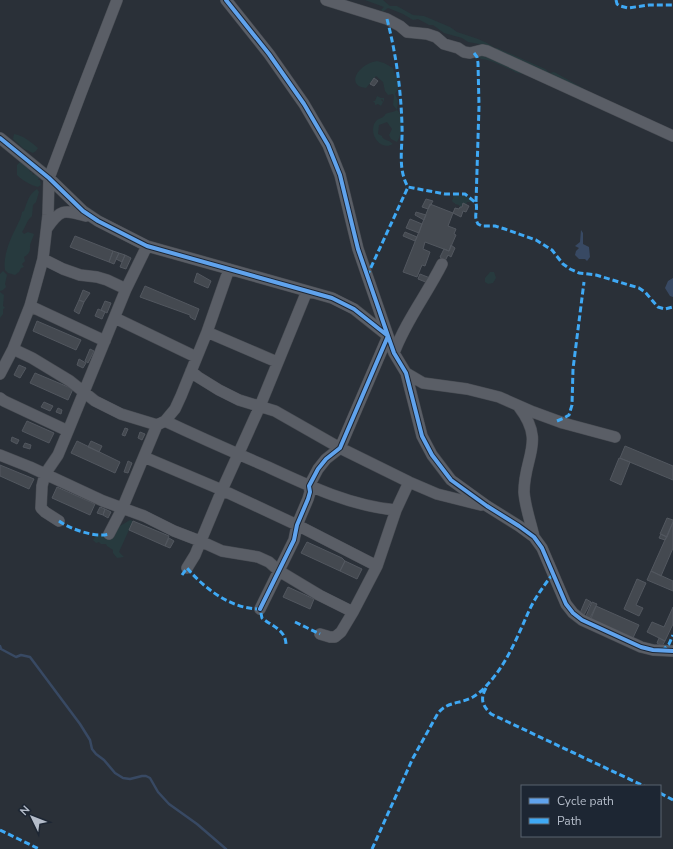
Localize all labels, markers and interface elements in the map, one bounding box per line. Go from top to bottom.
legend [521,785,661,837]
text: Cycle path [557,793,614,809]
north arrow [12,797,52,837]
text: N [17,802,33,819]
text: Path [557,813,582,829]

